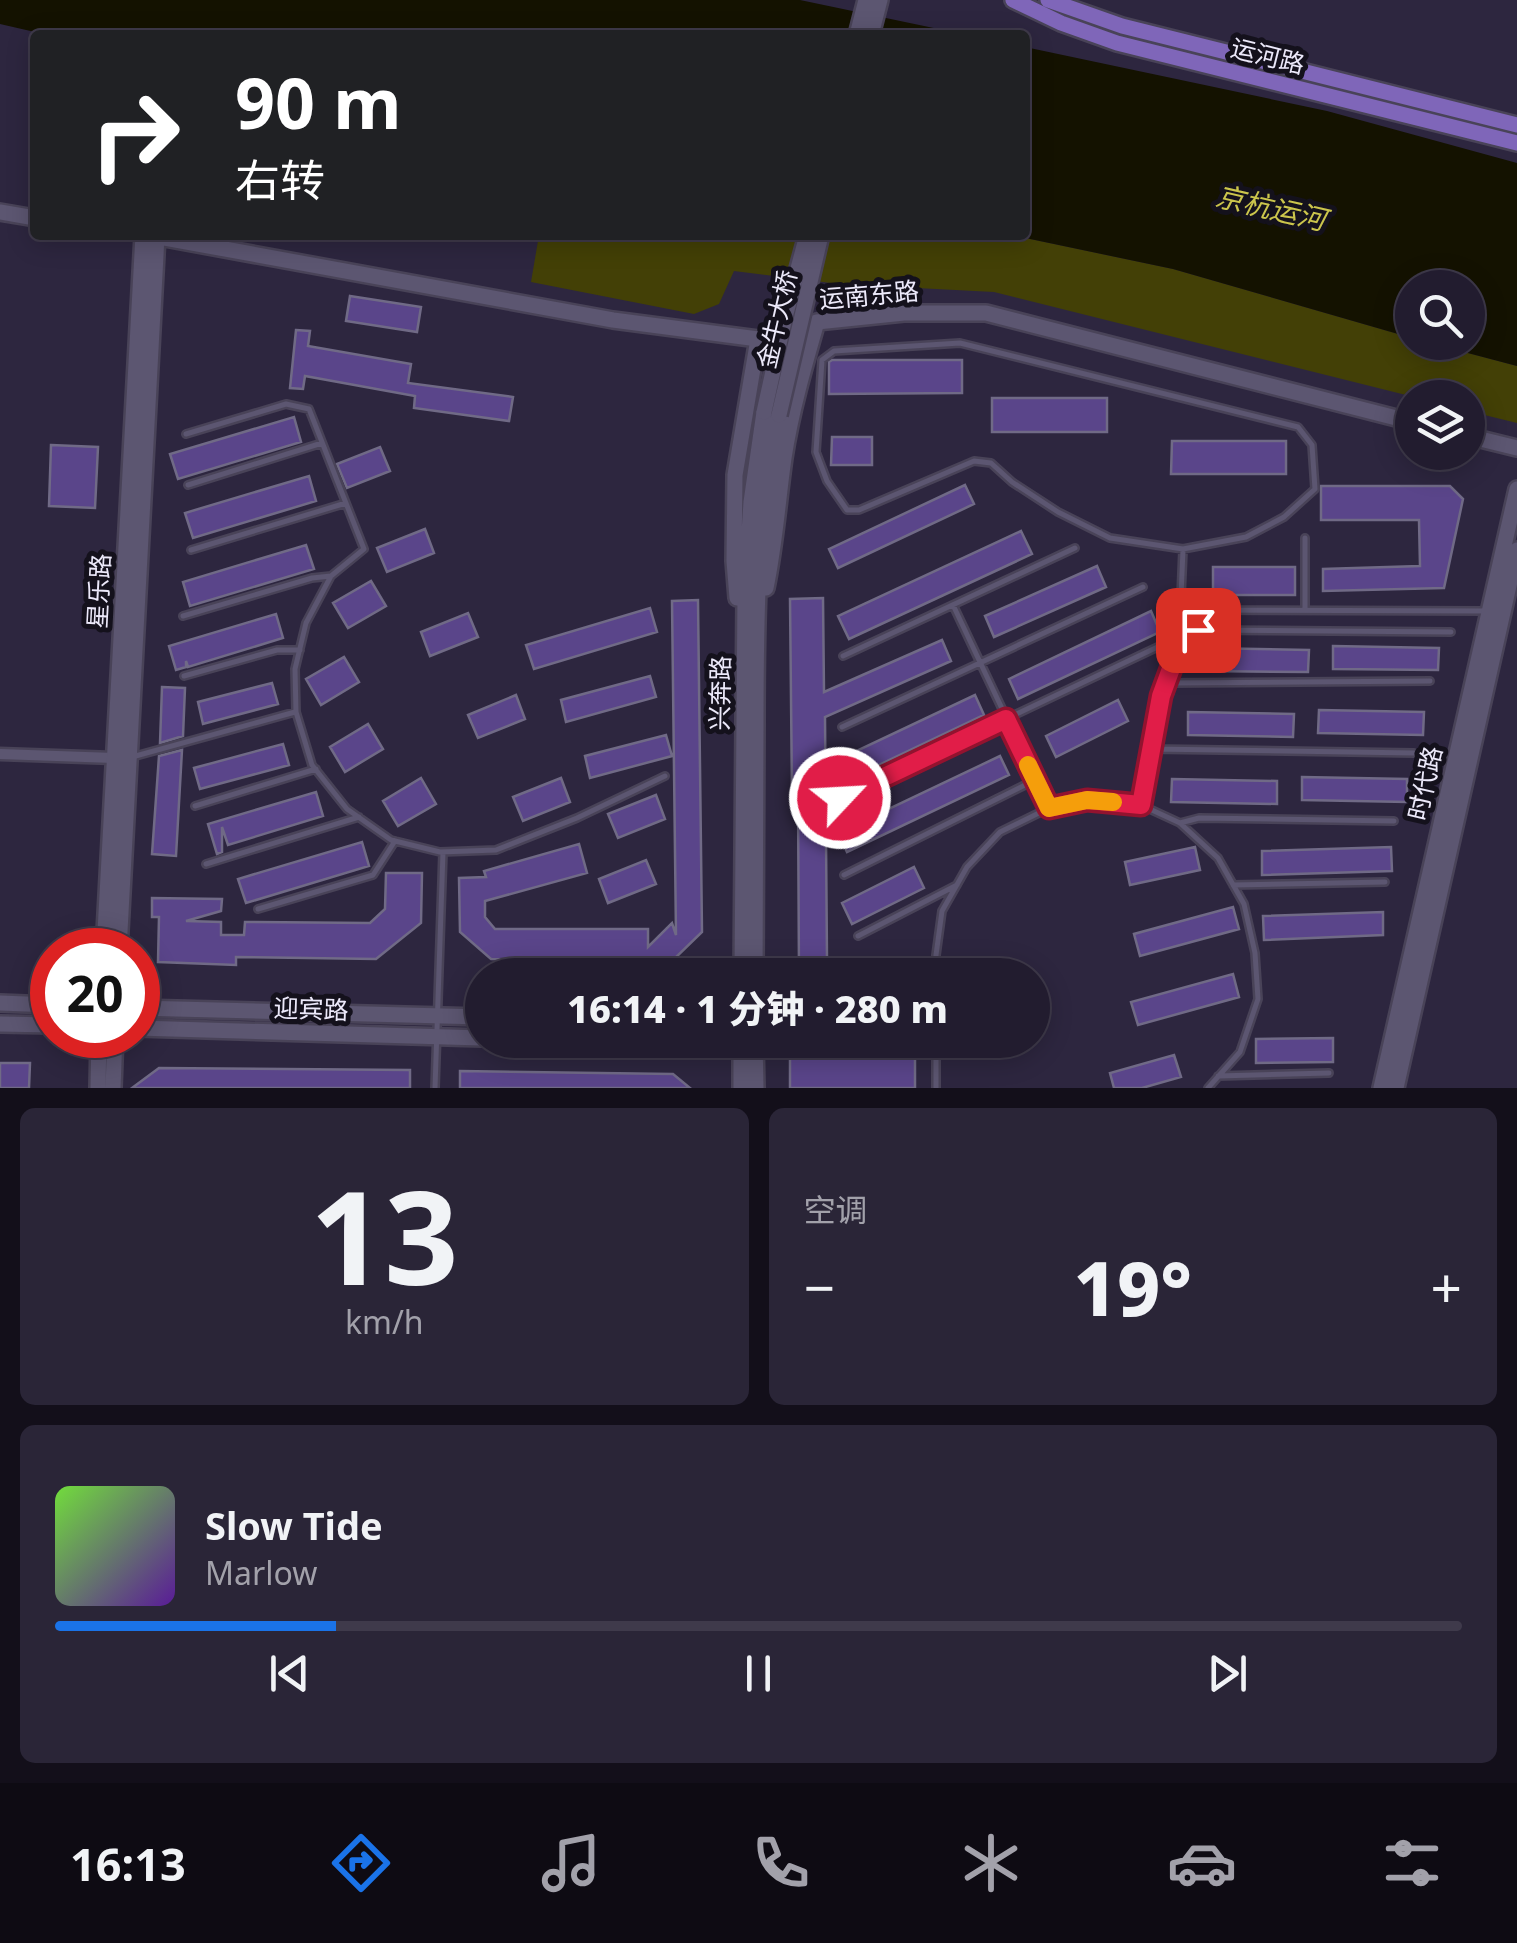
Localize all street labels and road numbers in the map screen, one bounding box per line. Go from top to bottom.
street label: 运河路 [1227,29,1309,81]
street label: 金牛大桥 [748,266,804,372]
street label: 运南东路 [818,273,920,315]
street label: 星乐路 [79,553,117,629]
street label: 兴奔路 [701,655,737,731]
street label: 时代路 [1399,743,1449,823]
street label: 迎宾路 [273,990,349,1026]

